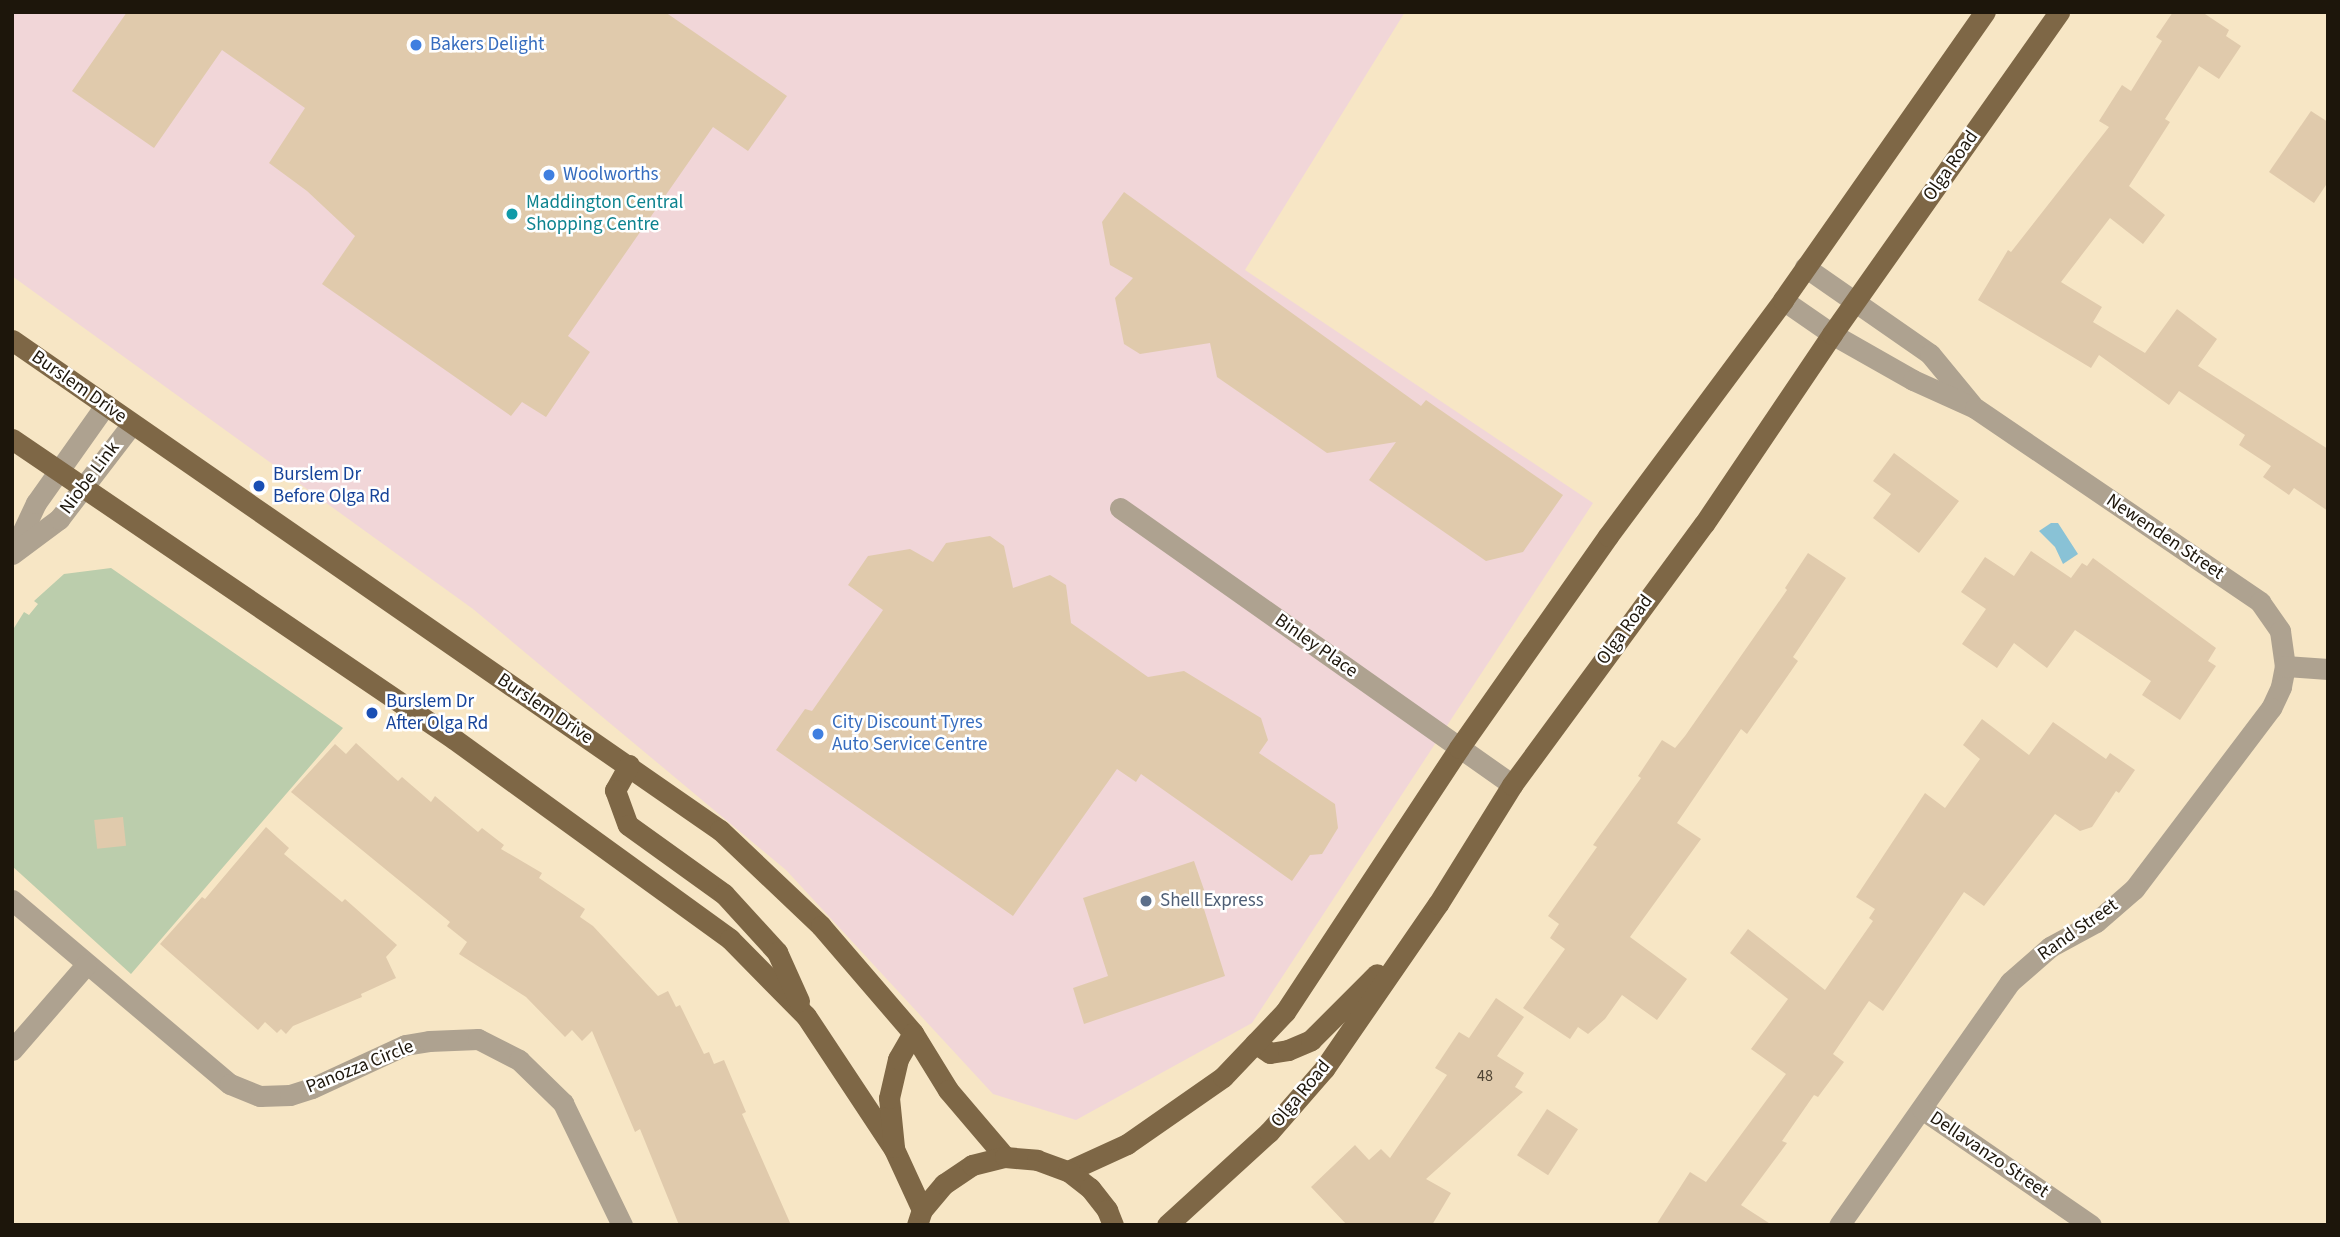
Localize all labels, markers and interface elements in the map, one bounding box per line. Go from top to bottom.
place label: Bakers Delight [430,34,544,56]
marker: Bakers Delight [408,37,424,53]
street label: Olga Road [1918,126,1984,206]
place label: Woolworths [563,164,659,186]
marker: Woolworths [541,167,557,183]
place label: Maddington Central Shopping Centre [526,192,683,236]
marker: Maddington Central Shopping Centre [504,206,520,222]
street label: Burslem Drive [27,346,131,428]
street label: Niobe Link [55,437,125,519]
place label: Burslem Dr Before Olga Rd [273,464,390,508]
marker: Burslem Dr Before Olga Rd [251,478,267,494]
street label: Newenden Street [2102,489,2228,585]
street label: Olga Road [1592,591,1658,669]
street label: Binley Place [1270,609,1362,683]
street label: Burslem Drive [493,669,597,749]
place label: Burslem Dr After Olga Rd [386,691,488,735]
marker: Burslem Dr After Olga Rd [364,705,380,721]
place label: City Discount Tyres Auto Service Centre [832,712,987,756]
marker: City Discount Tyres Auto Service Centre [810,726,826,742]
place label: Shell Express [1160,890,1264,912]
marker: Shell Express [1138,893,1154,909]
street label: Rand Street [2034,894,2122,966]
street label: Panozza Circle [303,1035,417,1099]
street label: Olga Road [1266,1056,1336,1132]
house number: 48 [1477,1066,1493,1086]
street label: Dellavanzo Street [1925,1107,2053,1203]

